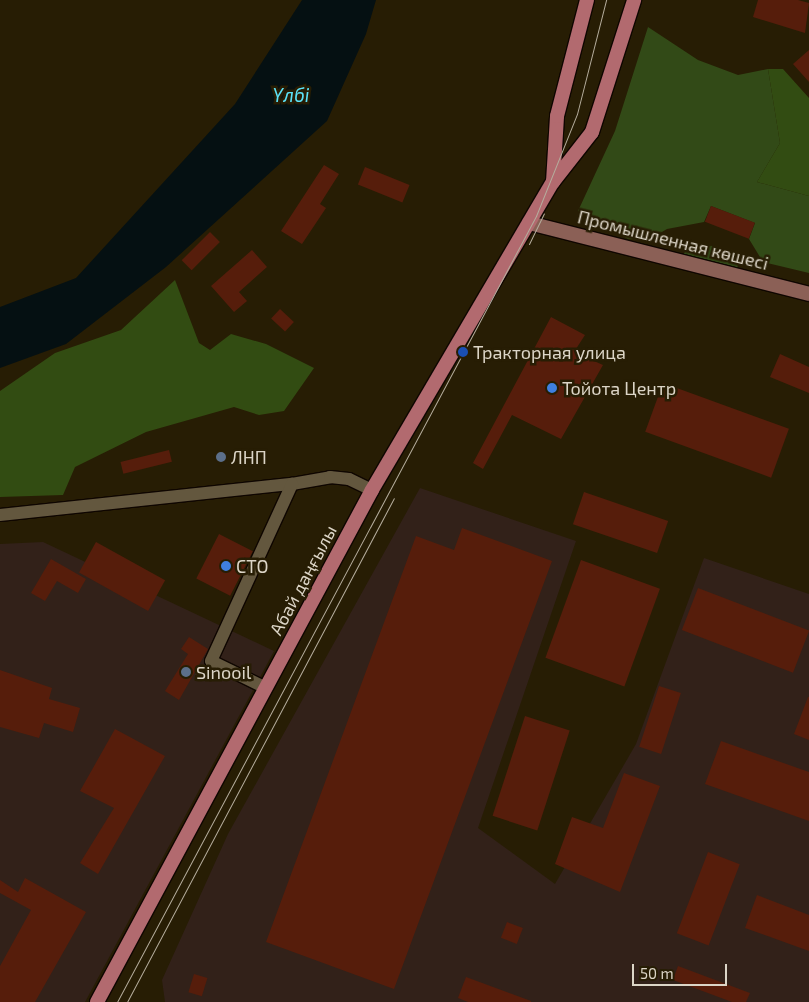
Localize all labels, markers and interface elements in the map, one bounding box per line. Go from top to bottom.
water label: Үлбі [273,84,309,106]
street label: Промышленная көшесі [575,206,771,274]
place label: Тракторная улица [473,341,626,363]
marker: Тракторная улица [457,346,469,358]
place label: Тойота Центр [562,377,676,399]
marker: Тойота Центр [546,382,558,394]
place label: ЛНП [231,446,267,468]
marker: ЛНП [215,451,227,463]
street label: Абай даңғылы [265,521,341,639]
place label: СТО [236,555,268,577]
marker: СТО [220,560,232,572]
place label: Sinooil [196,661,251,683]
marker: Sinooil [180,666,192,678]
scale bar [634,954,729,986]
text: 50 m [640,964,674,982]

